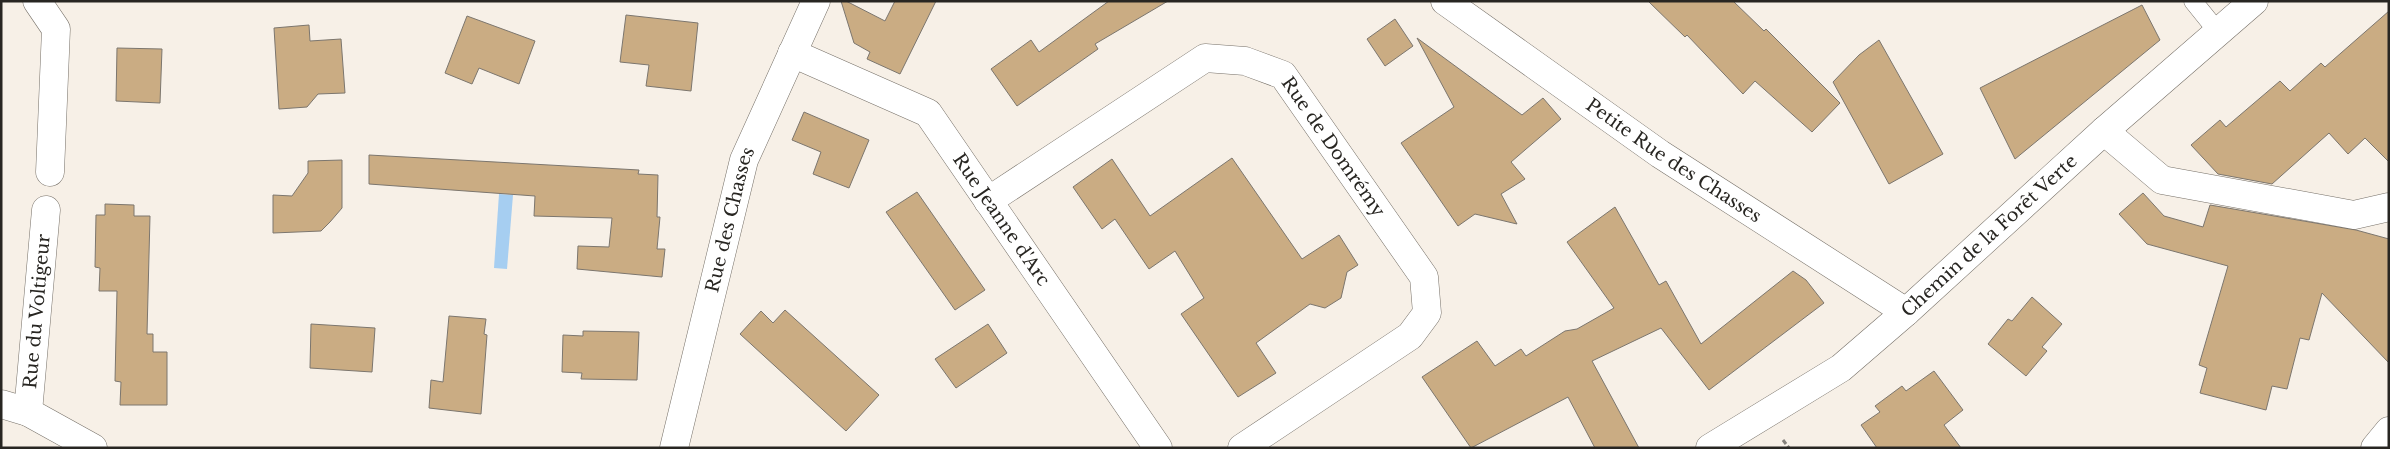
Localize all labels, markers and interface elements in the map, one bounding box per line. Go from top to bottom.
street label: Rue de Domrémy [1277,73,1390,221]
street label: Petite Rue des Chasses [1582,94,1766,227]
street label: Rue des Chasses [701,143,759,295]
street label: Rue Jeanne d'Arc [948,149,1055,290]
street label: Chemin de la Forêt Verte [1897,150,2082,322]
street label: Rue du Voltigeur [19,233,55,390]

